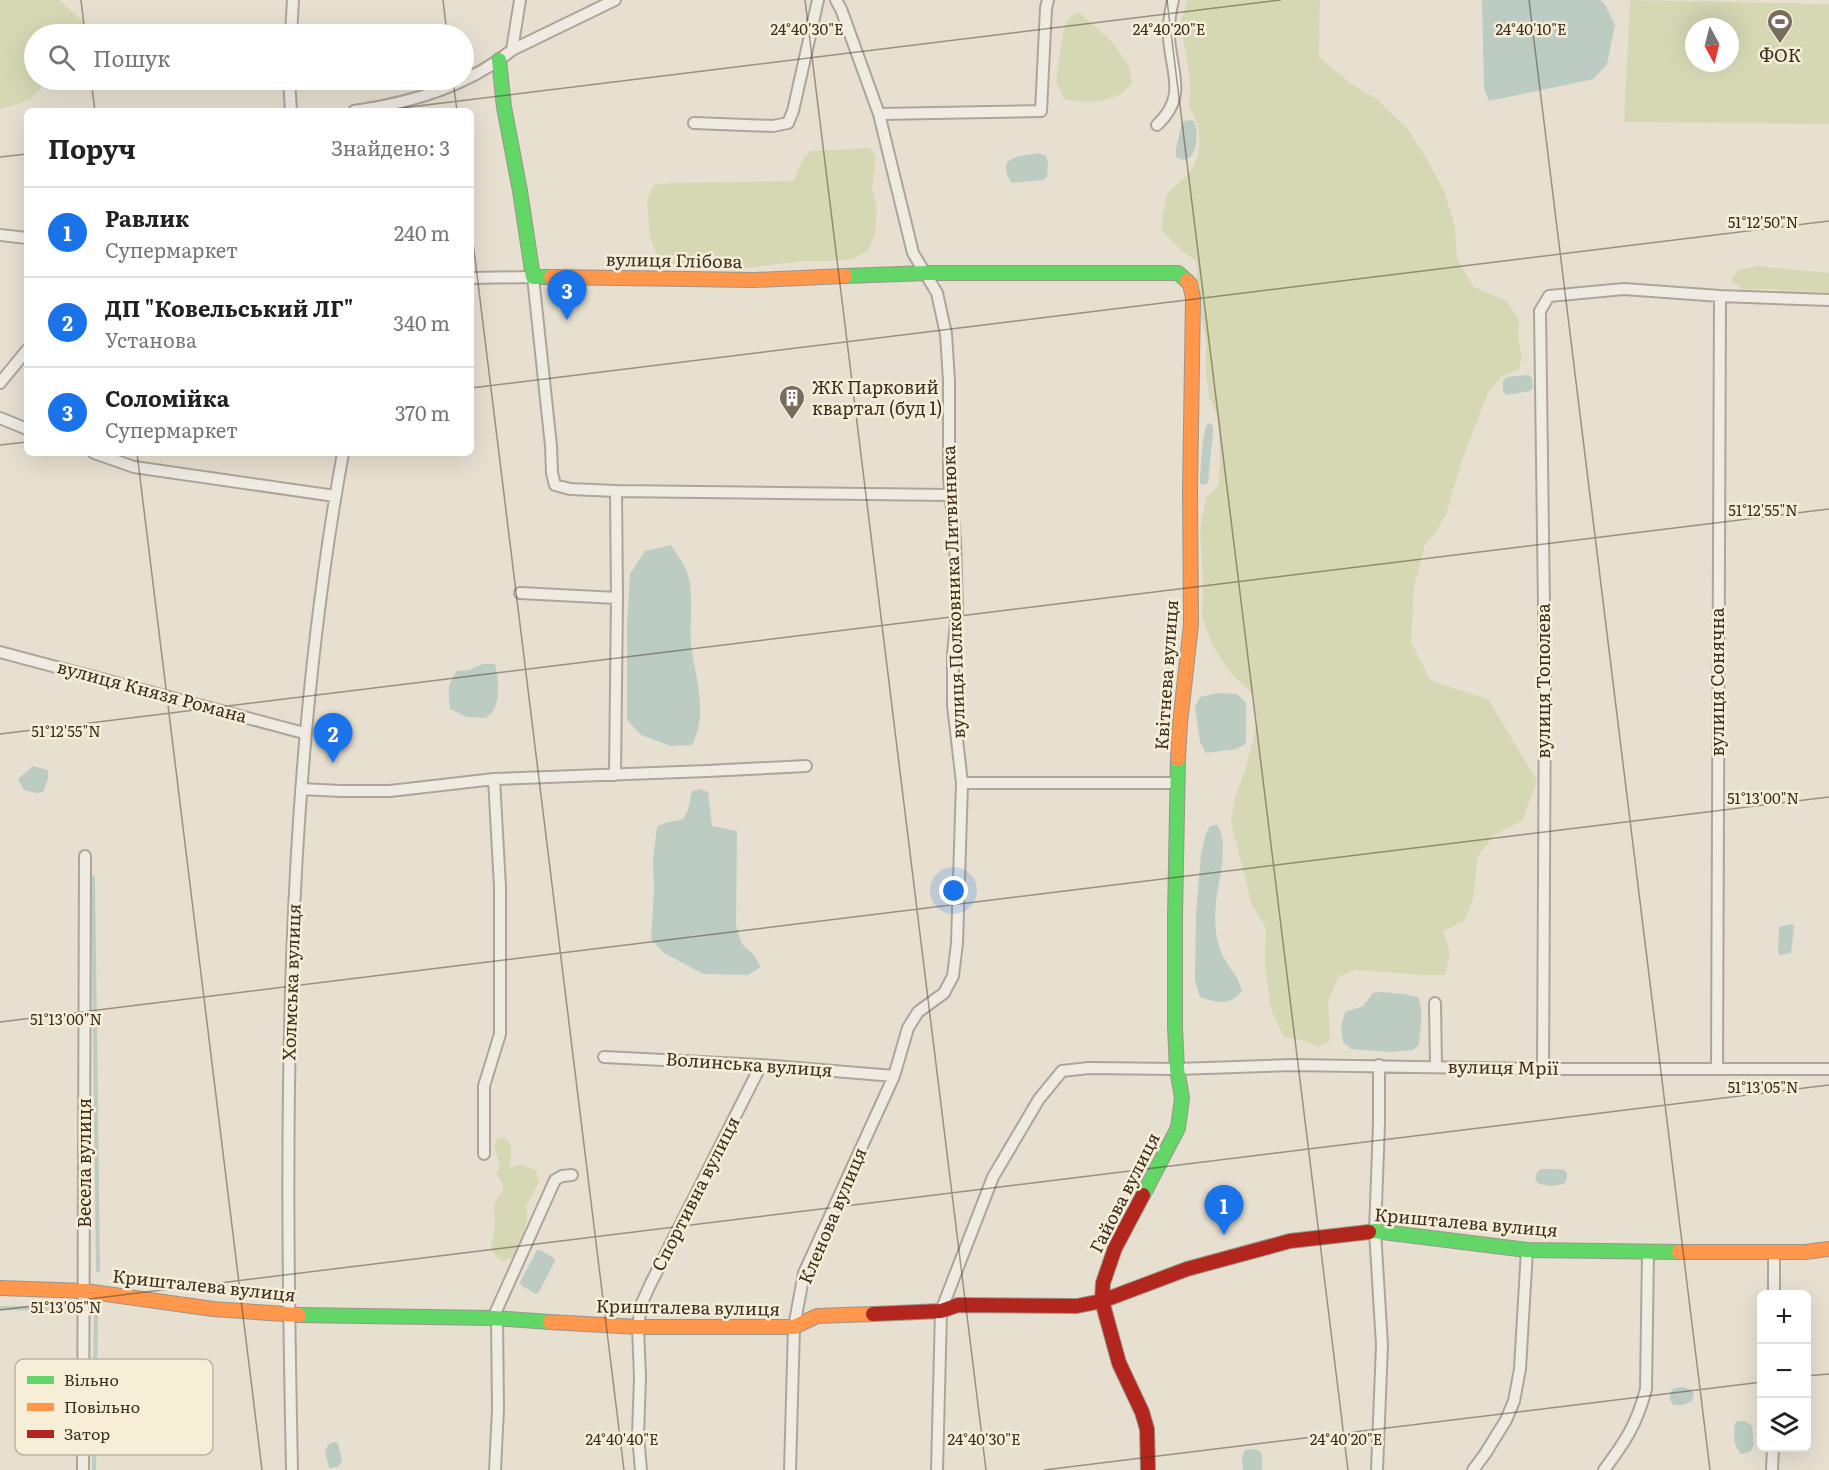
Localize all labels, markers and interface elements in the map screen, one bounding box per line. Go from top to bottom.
sports icon: ФОК [1765,7,1795,45]
text: 24°40'30"E [770,17,844,40]
text: 24°40'20"E [1133,17,1205,40]
text: 24°40'10"E [1495,17,1567,40]
north arrow [1685,18,1739,72]
search box [24,24,474,90]
icon: search [45,41,78,74]
text: Пошук [93,41,170,74]
place label: ФОК [1759,41,1801,68]
text: Поруч [48,128,136,167]
text: Знайдено: 3 [331,132,450,162]
text: Равлик [105,201,189,234]
text: 51°12'50"N [1728,210,1798,233]
text: 1 [63,217,72,247]
text: 240 m [394,217,450,247]
text: Супермаркет [105,234,238,264]
street label: вулиця Глібова [605,245,743,274]
pin: 3 [548,270,586,320]
text: ДП "Ковельський ЛГ" [105,291,353,324]
text: 2 [62,307,73,337]
text: 340 m [393,307,450,337]
text: Установа [105,324,197,354]
place label: ЖК Парковий квартал (буд 1) [812,373,943,421]
text: Соломійка [105,381,229,414]
building icon: ЖК Парковий квартал (буд 1) [777,383,807,421]
text: 3 [62,397,73,427]
text: 370 m [395,397,450,427]
text: Супермаркет [105,414,238,444]
street label: вулиця Полковника Литвинюка [934,445,971,739]
text: 51°12'55"N [1728,498,1798,521]
street label: Квітнева вулиця [1147,599,1184,751]
street label: вулиця Тополева [1529,603,1556,759]
street label: вулиця Сонячна [1703,607,1730,756]
street label: вулиця Князя Романа [54,652,251,729]
pin: 2 [314,714,352,763]
text: 51°12'55"N [31,719,101,742]
text: 51°13'00"N [1727,786,1799,809]
your location [939,876,968,905]
street label: Холмська вулиця [274,903,307,1061]
text: 51°13'00"N [30,1007,102,1030]
street label: Волинська вулиця [665,1044,833,1083]
street label: вулиця Мрії [1447,1052,1559,1081]
text: 51°13'05"N [1727,1075,1799,1098]
street label: Весела вулиця [70,1098,97,1228]
street label: Спортивна вулиця [644,1111,745,1276]
street label: Гайова вулиця [1082,1127,1166,1257]
street label: Кленова вулиця [791,1143,873,1288]
pin: 1 [1204,1186,1244,1235]
street label: Кришталева вулиця [1373,1200,1559,1243]
street label: Кришталева вулиця [111,1261,297,1308]
map controls [1757,1290,1811,1452]
button: + [1757,1290,1811,1344]
street label: Кришталева вулиця [596,1291,780,1322]
text: 51°13'05"N [30,1295,102,1318]
button: − [1757,1344,1811,1398]
legend [15,1359,213,1455]
text: Вільно [64,1367,119,1391]
text: Повільно [64,1394,140,1418]
button: layers [1757,1398,1811,1452]
text: Затор [64,1421,110,1445]
text: 24°40'40"E [585,1427,659,1450]
text: 24°40'30"E [947,1427,1021,1450]
text: 24°40'20"E [1310,1427,1382,1450]

